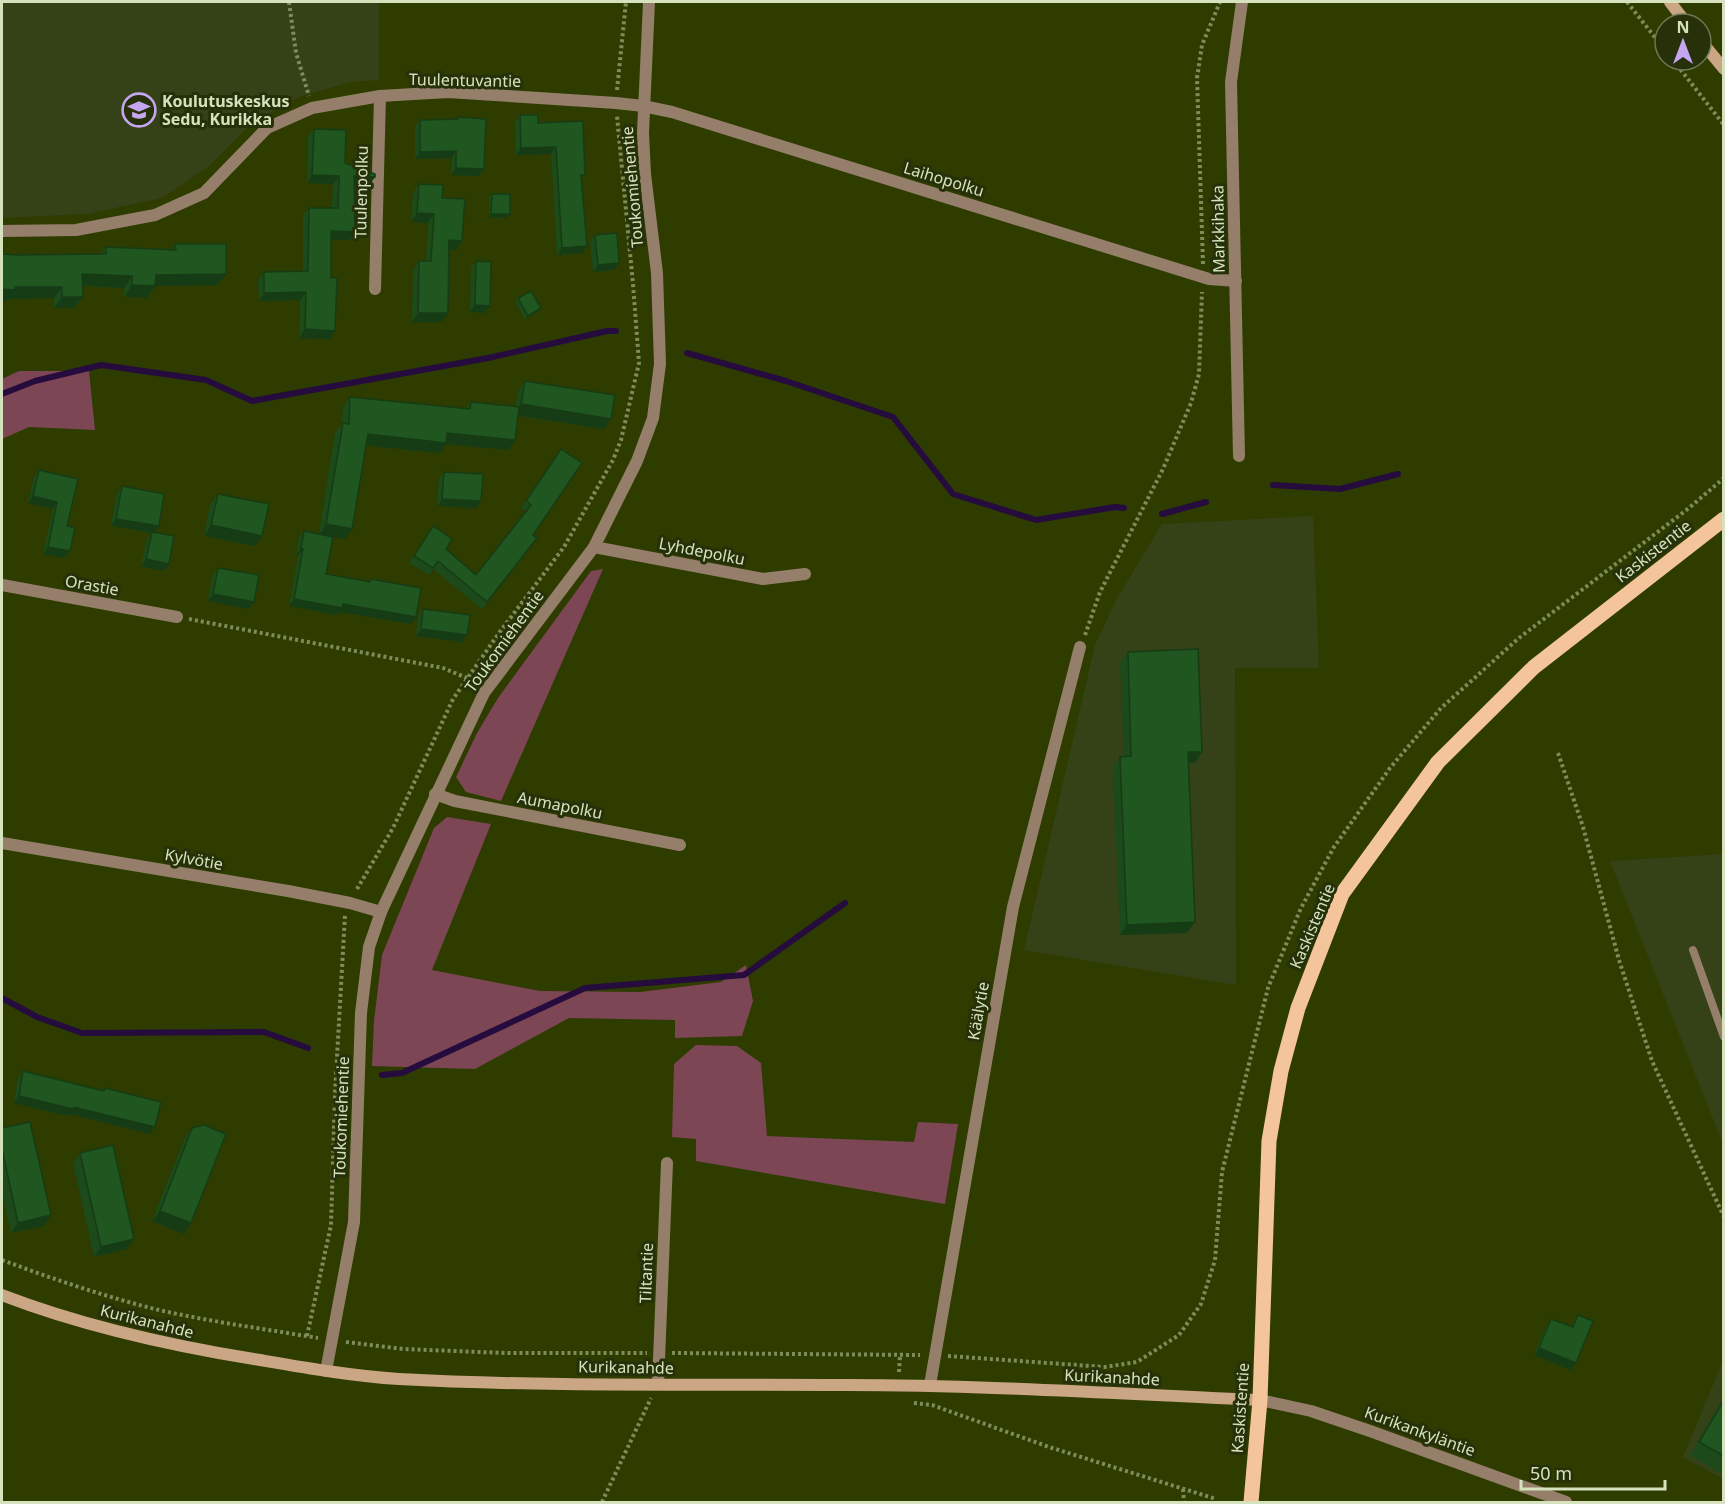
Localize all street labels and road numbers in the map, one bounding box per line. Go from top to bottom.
street label: Tuulentuvantie [409,68,521,92]
street label: Toukomiehentie [616,126,648,248]
street label: Tuulenpolku [349,145,373,239]
street label: Laihopolku [901,156,987,202]
street label: Markkihaka [1206,185,1230,273]
street label: Kaskistentie [1611,514,1695,588]
street label: Lyhdepolku [657,532,747,570]
street label: Orastie [63,569,121,601]
street label: Toukomiehentie [459,585,549,697]
street label: Aumapolku [516,786,604,824]
street label: Kylvötie [163,843,225,875]
street label: Kaskistentie [1284,880,1340,972]
street label: Käälytie [962,980,994,1042]
street label: Toukomiehentie [328,1056,354,1178]
street label: Tiltantie [634,1242,658,1304]
street label: Kurikanahde [98,1299,196,1343]
street label: Kurikanahde [578,1355,674,1379]
street label: Kaskistentie [1226,1362,1254,1454]
street label: Kurikanahde [1064,1364,1160,1390]
street label: Kurikankyläntie [1361,1401,1479,1461]

